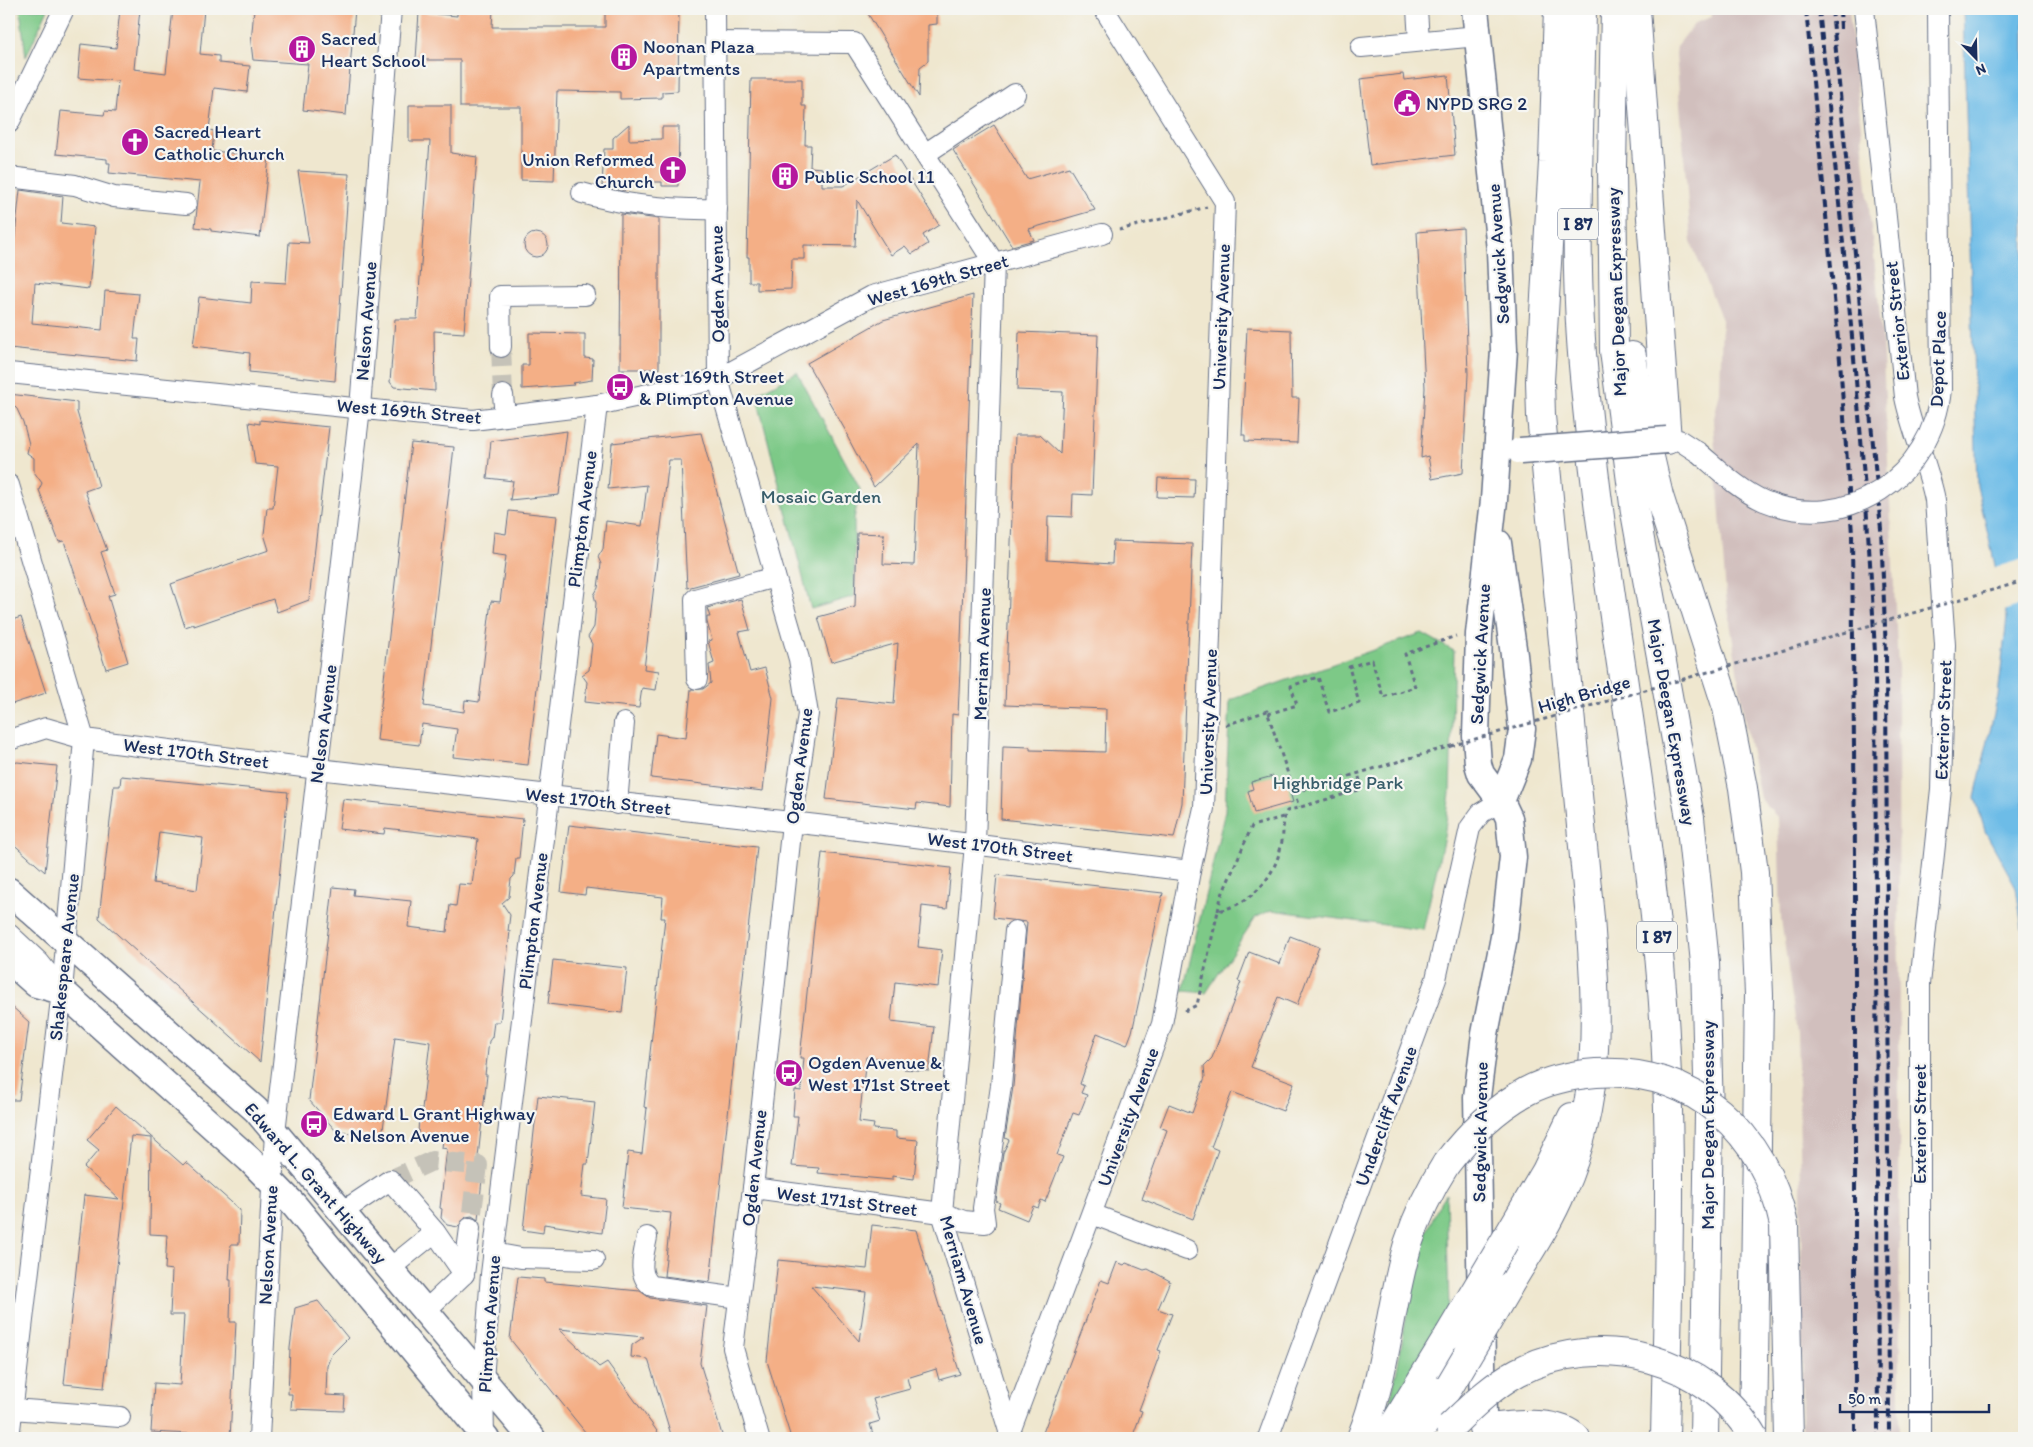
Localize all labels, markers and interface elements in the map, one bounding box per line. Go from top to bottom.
place label: Sacred Heart School [321,27,427,72]
north arrow [1950,32,2000,82]
building icon: Sacred Heart School [287,34,317,64]
place label: Noonan Plaza Apartments [643,35,755,80]
building icon: Noonan Plaza Apartments [609,42,639,72]
text: N [1973,60,1989,79]
public building icon: NYPD SRG 2 [1392,88,1422,118]
place label: NYPD SRG 2 [1426,92,1527,115]
place label: Sacred Heart Catholic Church [154,120,285,165]
church icon: Sacred Heart Catholic Church [120,127,150,157]
place label: Union Reformed Church [522,148,655,193]
church icon: Union Reformed Church [658,155,688,185]
building icon: Public School 11 [770,161,800,191]
place label: Public School 11 [804,165,935,188]
street label: Sedgwick Avenue [1482,183,1514,325]
street label: Major Deegan Expressway [1601,187,1631,397]
road number: I 87 [1558,208,1598,240]
street label: Ogden Avenue [704,225,730,343]
street label: University Avenue [1207,243,1235,391]
street label: West 169th Street [865,249,1011,311]
street label: Nelson Avenue [350,260,382,382]
street label: Exterior Street [1879,260,1915,382]
street label: Depot Place [1925,310,1951,408]
place label: West 169th Street & Plimpton Avenue [639,365,794,410]
bus stop icon: West 169th Street & Plimpton Avenue [605,372,635,402]
street label: West 169th Street [336,393,482,429]
street label: Plimpton Avenue [562,449,602,589]
park label: Mosaic Garden [761,485,881,508]
street label: Sedgwick Avenue [1465,583,1495,725]
street label: Merriam Avenue [968,587,996,721]
street label: Major Deegan Expressway [1643,617,1702,827]
street label: University Avenue [1194,648,1222,796]
street label: Exterior Street [1929,660,1957,780]
street label: Nelson Avenue [304,663,342,785]
street label: High Bridge [1535,670,1633,718]
street label: Ogden Avenue [780,706,818,826]
street label: West 170th Street [122,733,270,773]
park label: Highbridge Park [1273,771,1404,794]
street label: West 170th Street [524,782,672,820]
street label: West 170th Street [926,827,1074,867]
street label: Plimpton Avenue [513,851,553,991]
street label: Shakespeare Avenue [44,872,84,1042]
road number: I 87 [1637,922,1677,952]
street label: Major Deegan Expressway [1696,1020,1719,1230]
street label: Undercliff Avenue [1350,1043,1422,1189]
street label: University Avenue [1092,1044,1164,1190]
place label: Ogden Avenue & West 171st Street [808,1051,950,1096]
bus stop icon: Ogden Avenue & West 171st Street [774,1058,804,1088]
street label: Sedgwick Avenue [1467,1061,1493,1203]
street label: Exterior Street [1908,1064,1931,1184]
street label: Edward L. Grant Highway [240,1098,392,1269]
place label: Edward L Grant Highway & Nelson Avenue [333,1102,535,1147]
street label: Ogden Avenue [736,1108,772,1228]
bus stop icon: Edward L Grant Highway & Nelson Avenue [299,1109,329,1139]
street label: West 171st Street [775,1181,919,1221]
street label: Nelson Avenue [253,1185,283,1305]
street label: Merriam Avenue [935,1213,993,1347]
street label: Plimpton Avenue [473,1254,505,1394]
scale bar [1840,1382,1989,1414]
text: 50 m [1848,1390,1881,1408]

